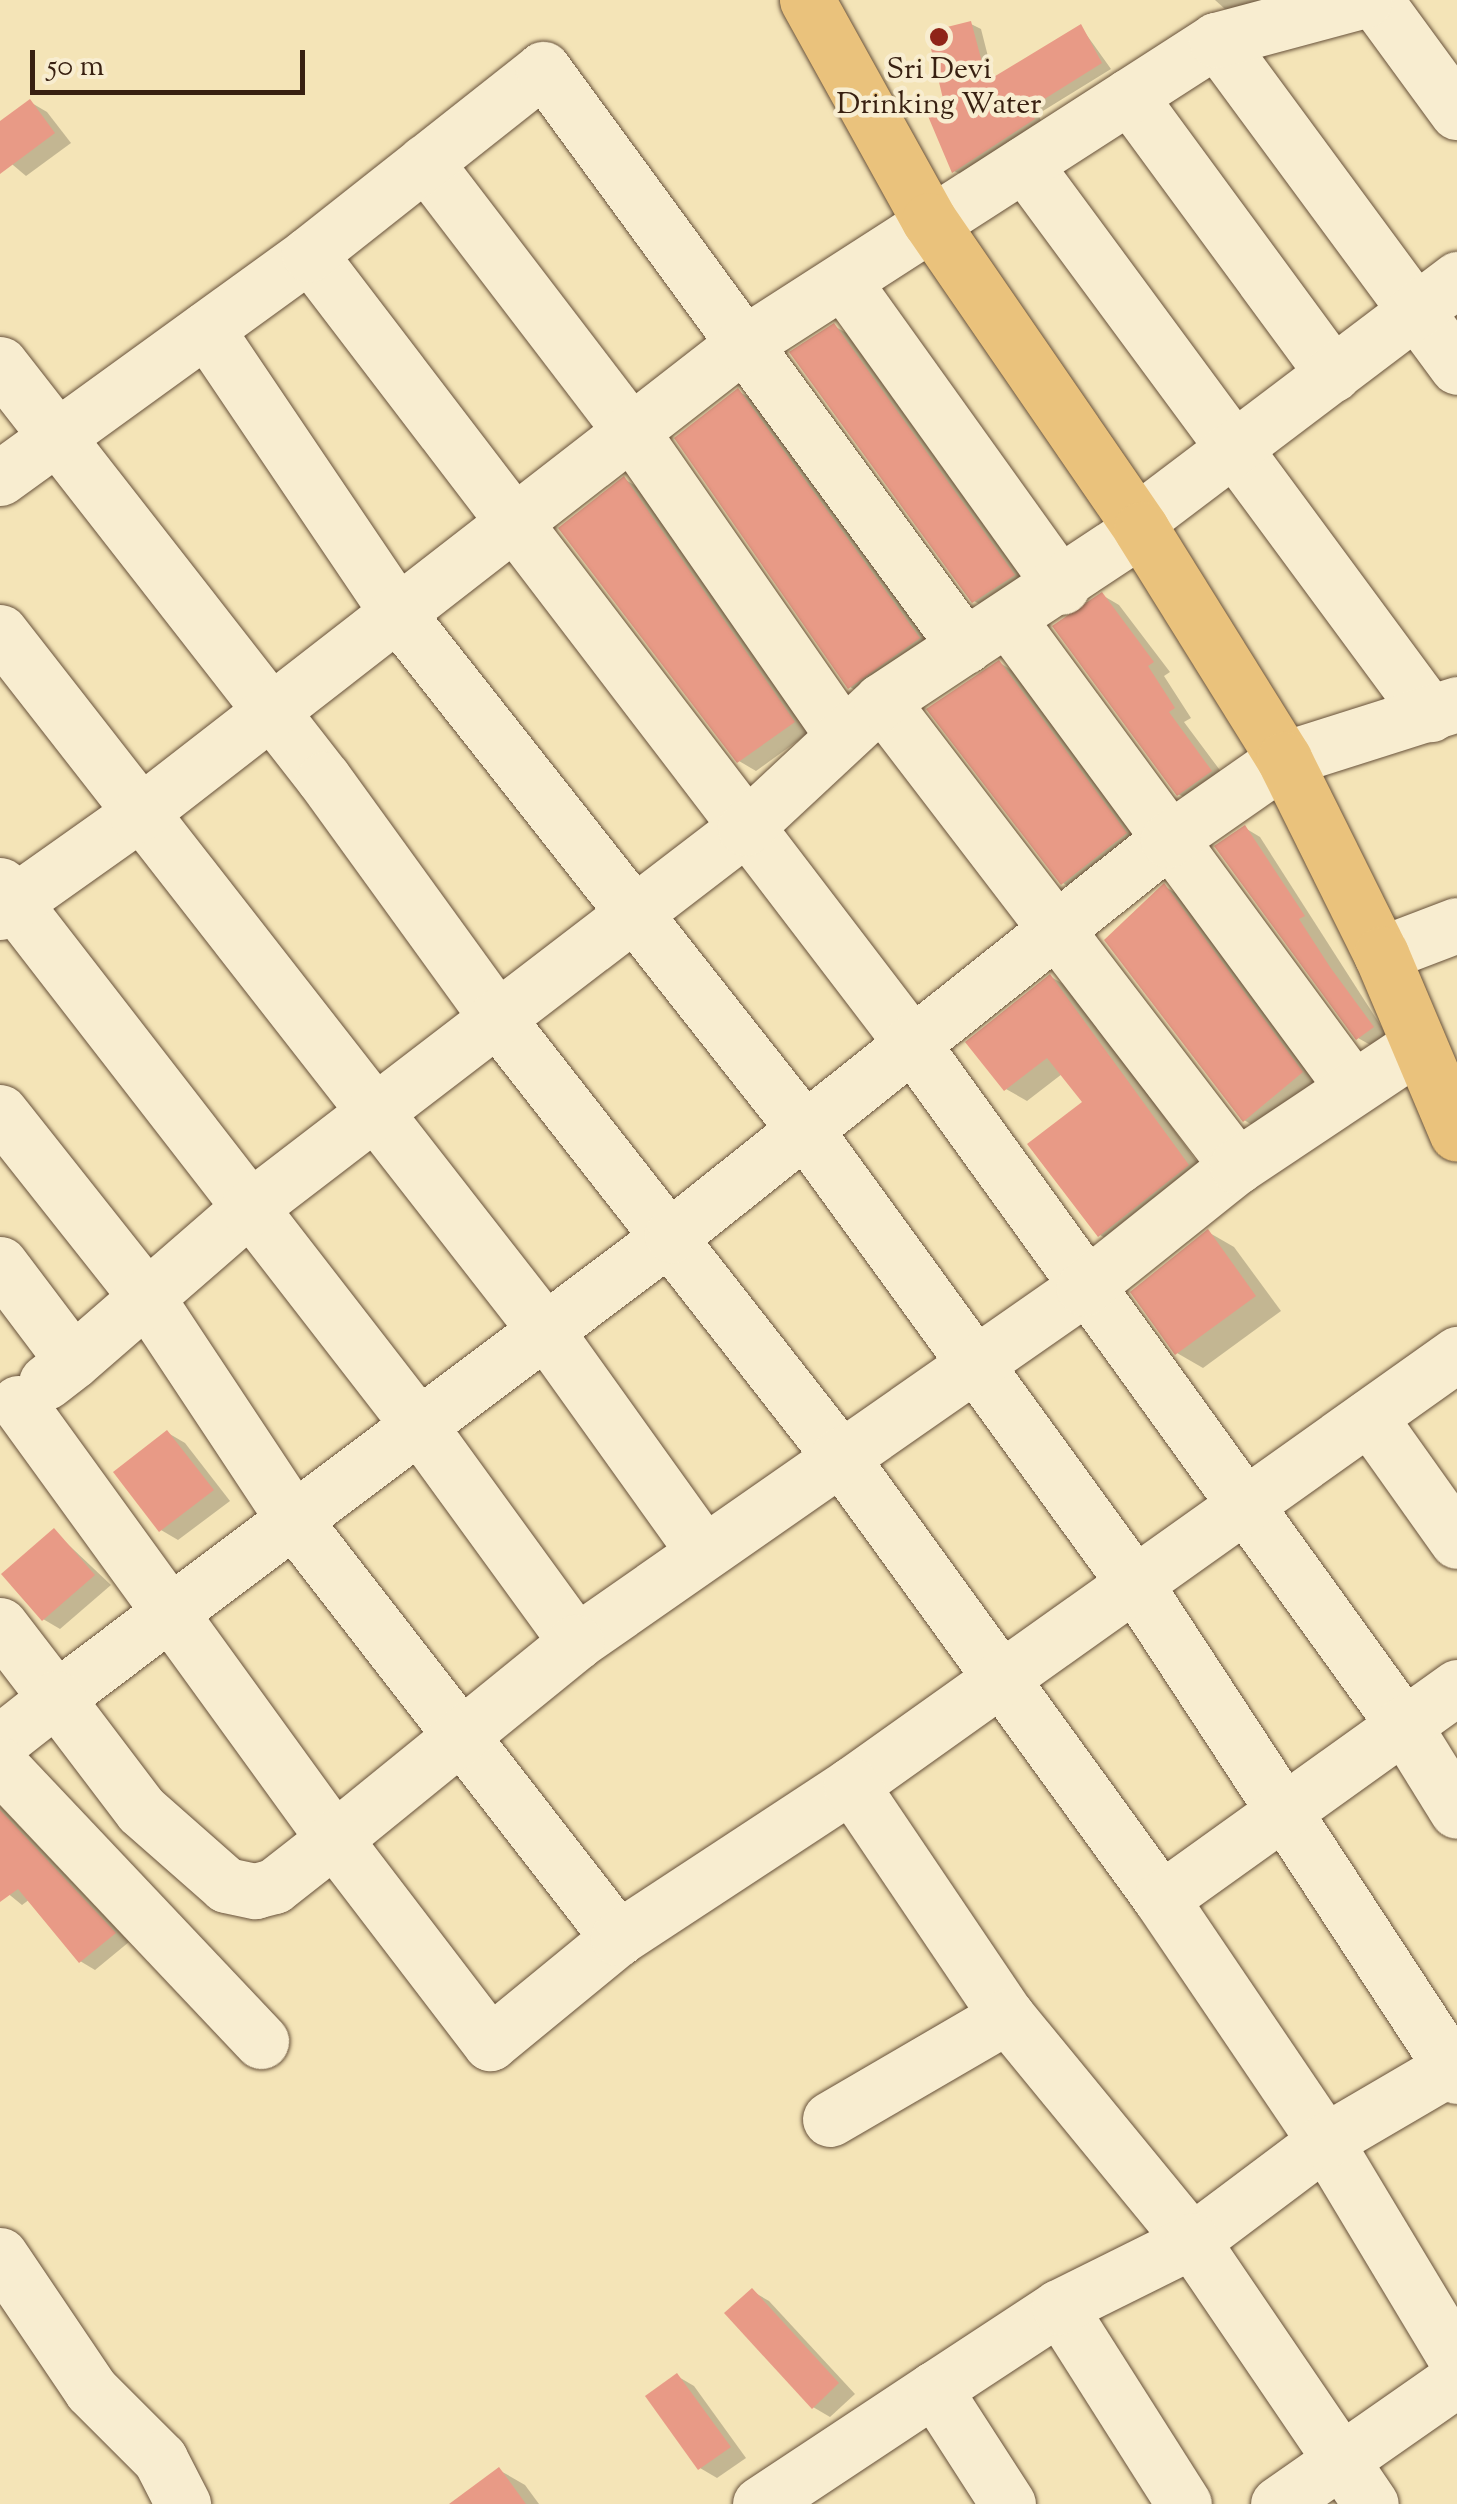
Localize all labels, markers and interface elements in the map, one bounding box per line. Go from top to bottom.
marker: Sri Devi Drinking Water [928,26,950,48]
scale bar [35,30,310,92]
text: 50 m [47,46,104,89]
place label: Sri Devi Drinking Water [836,53,1042,124]

